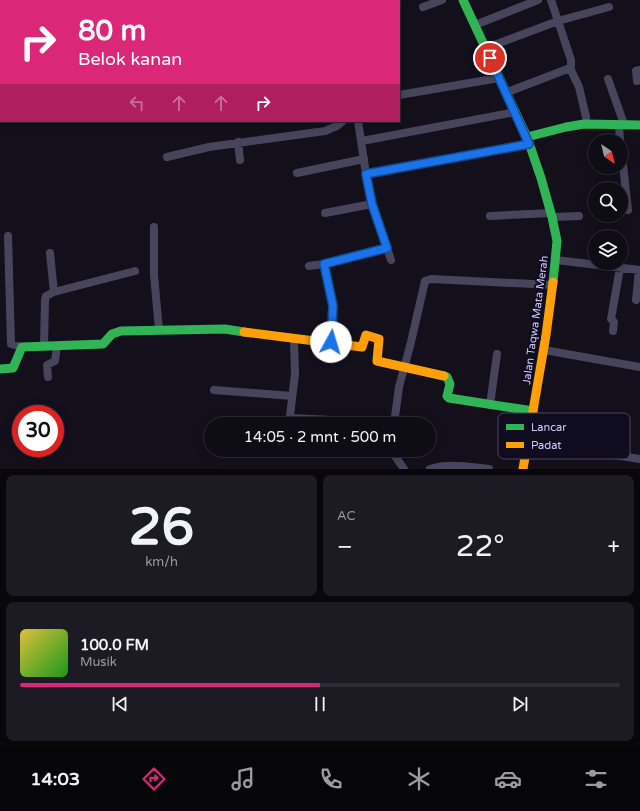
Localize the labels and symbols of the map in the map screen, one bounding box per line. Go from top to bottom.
pin [473,41,507,75]
north arrow [588,134,628,174]
street label: Jalan Taqwa Mata Merah [520,255,551,385]
position arrow [310,321,352,363]
speed limit sign: 30 [12,405,64,457]
legend [498,413,630,459]
text: Lancar [531,421,567,434]
text: Padat [531,439,561,452]

